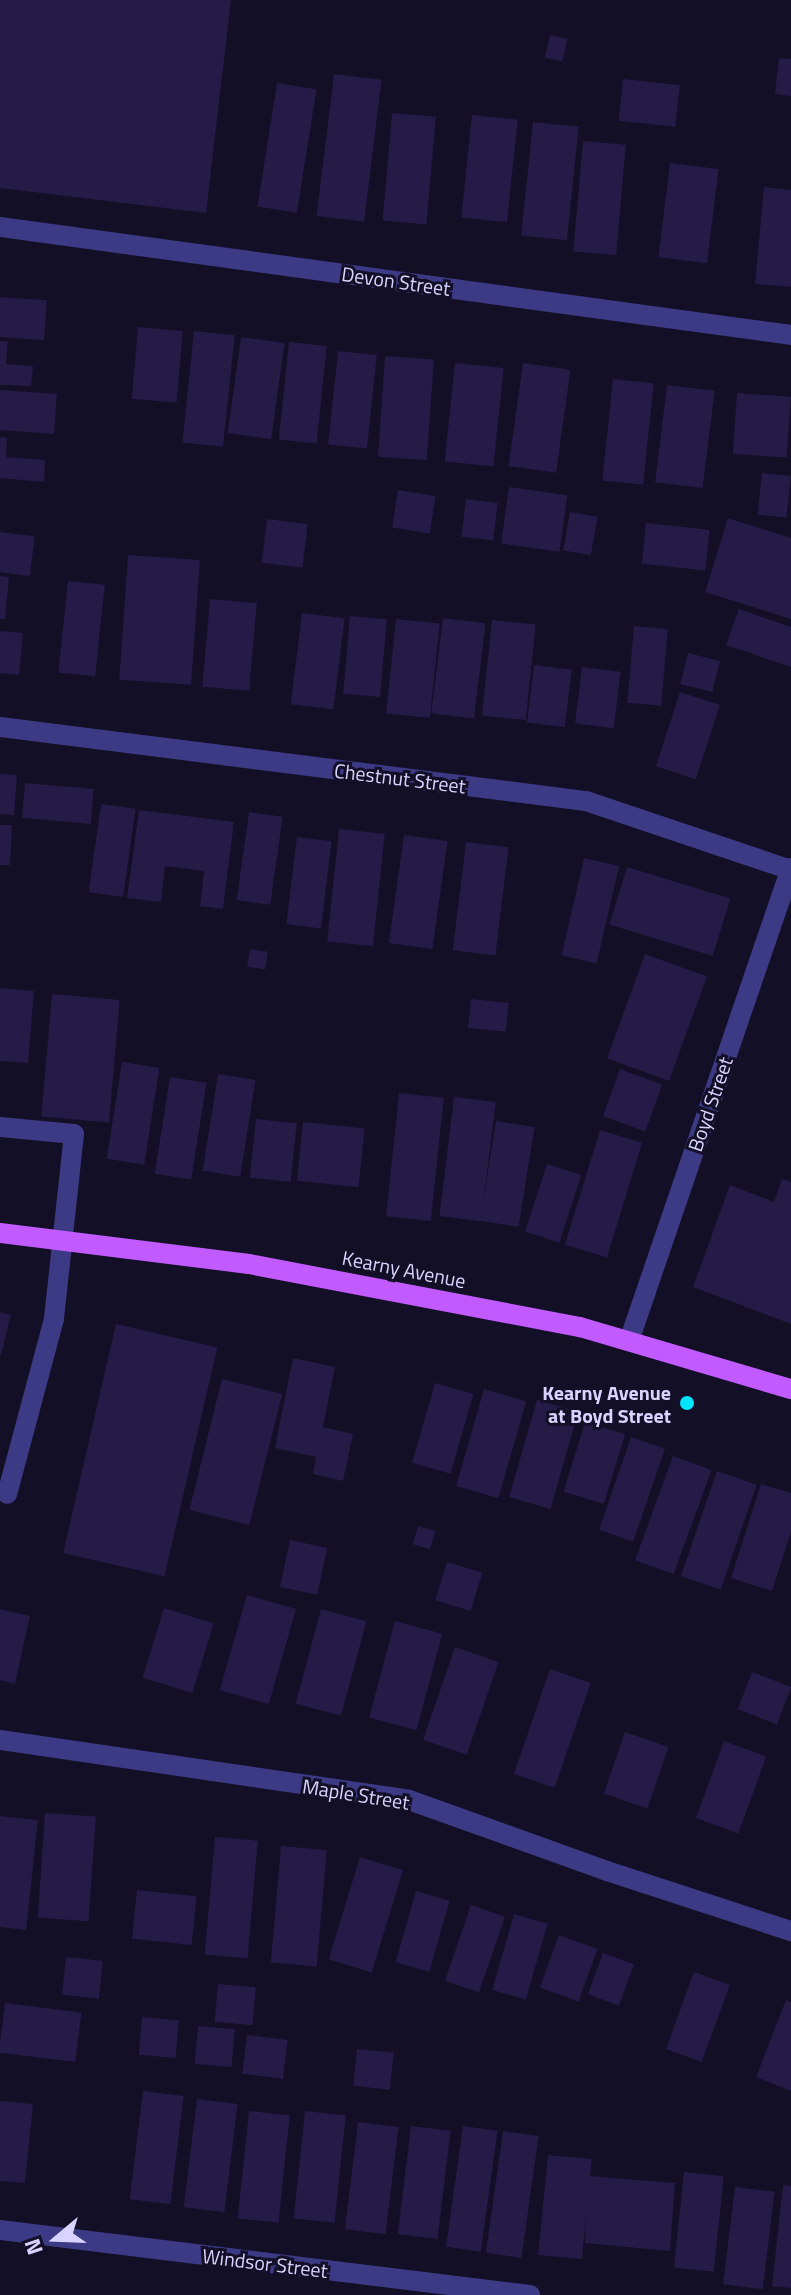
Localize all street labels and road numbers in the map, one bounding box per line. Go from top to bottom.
street label: Devon Street [340,261,452,301]
street label: Chestnut Street [333,758,467,798]
street label: Boyd Street [683,1053,737,1155]
street label: Kearny Avenue [340,1245,468,1293]
street label: Maple Street [301,1774,411,1814]
street label: Windsor Street [201,2243,329,2283]

